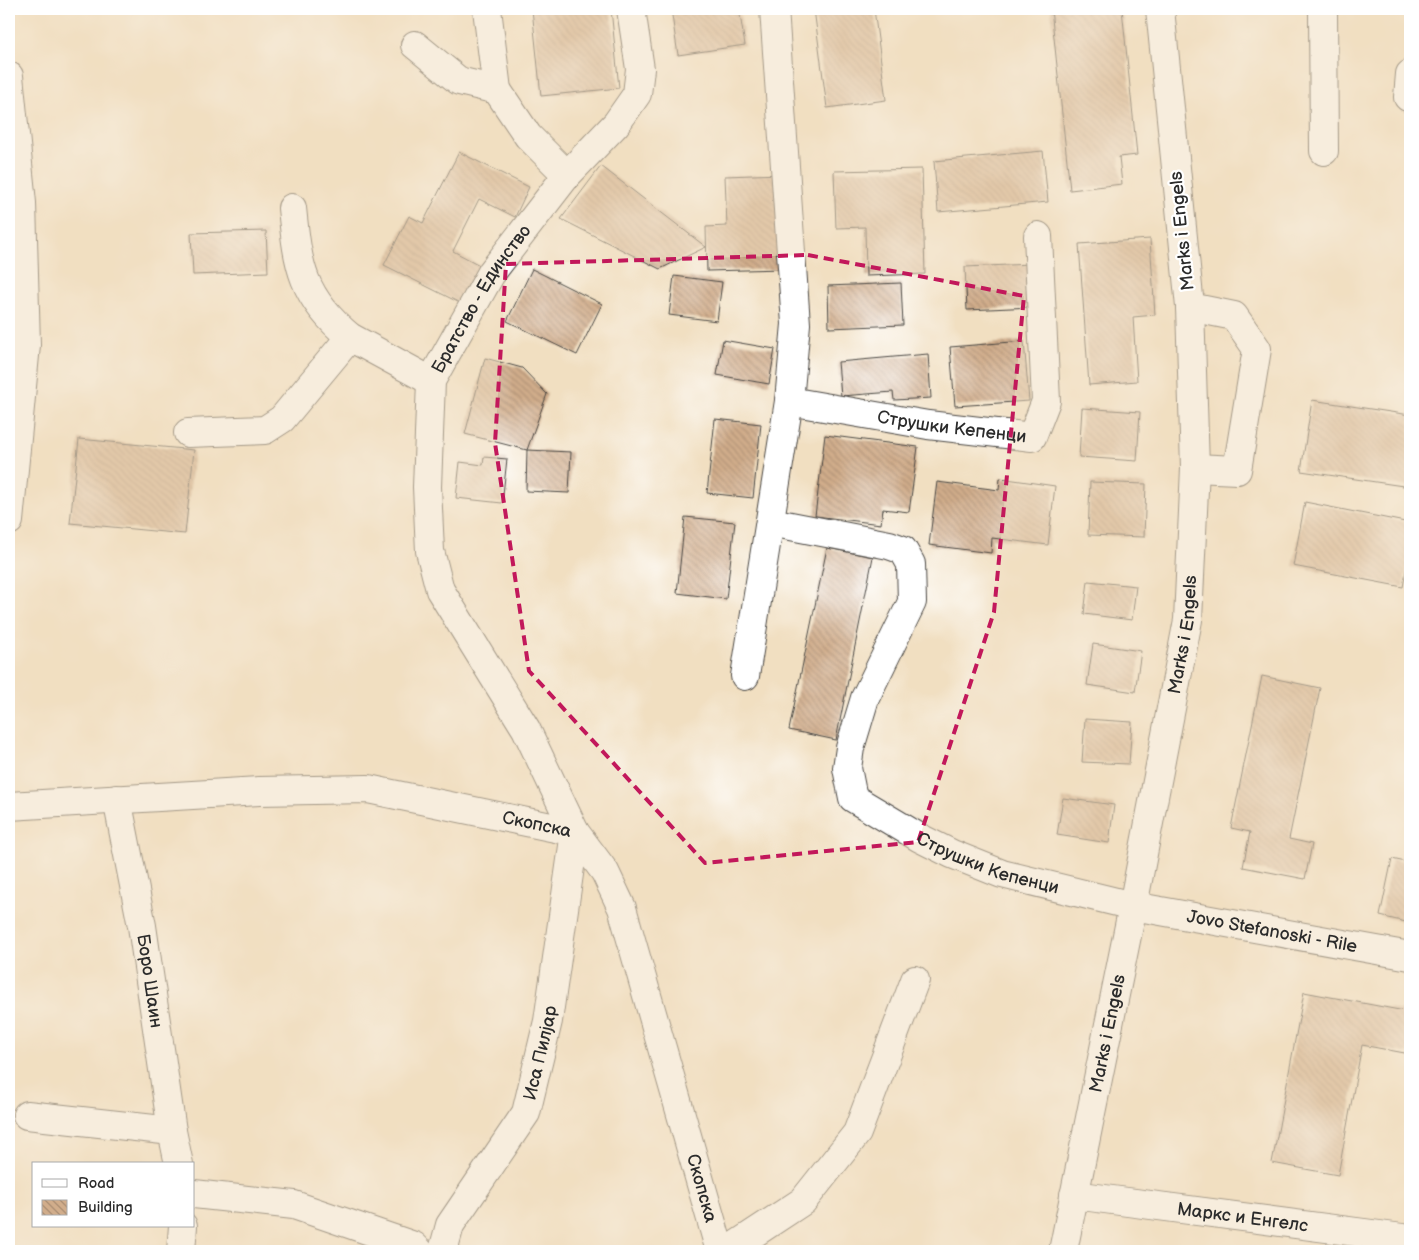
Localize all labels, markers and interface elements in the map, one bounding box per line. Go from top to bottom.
street label: Marks i Engels [1165,170,1199,292]
street label: Братство - Единство [427,220,535,377]
street label: Струшки Кепенци [876,406,1028,447]
street label: Marks i Engels [1163,575,1201,696]
street label: Скопска [500,807,574,842]
street label: Струшки Кепенци [913,828,1061,898]
street label: Jovo Stefanoski - Rile [1185,905,1359,957]
street label: Боро Шаин [133,933,167,1029]
street label: Marks i Engels [1085,972,1129,1094]
street label: Иса Пилјар [519,1004,561,1102]
street label: Скопска [682,1152,722,1225]
legend [32,1162,195,1228]
text: Road [78,1174,114,1193]
text: Building [78,1198,133,1217]
street label: Маркс и Енгелс [1176,1198,1309,1236]

